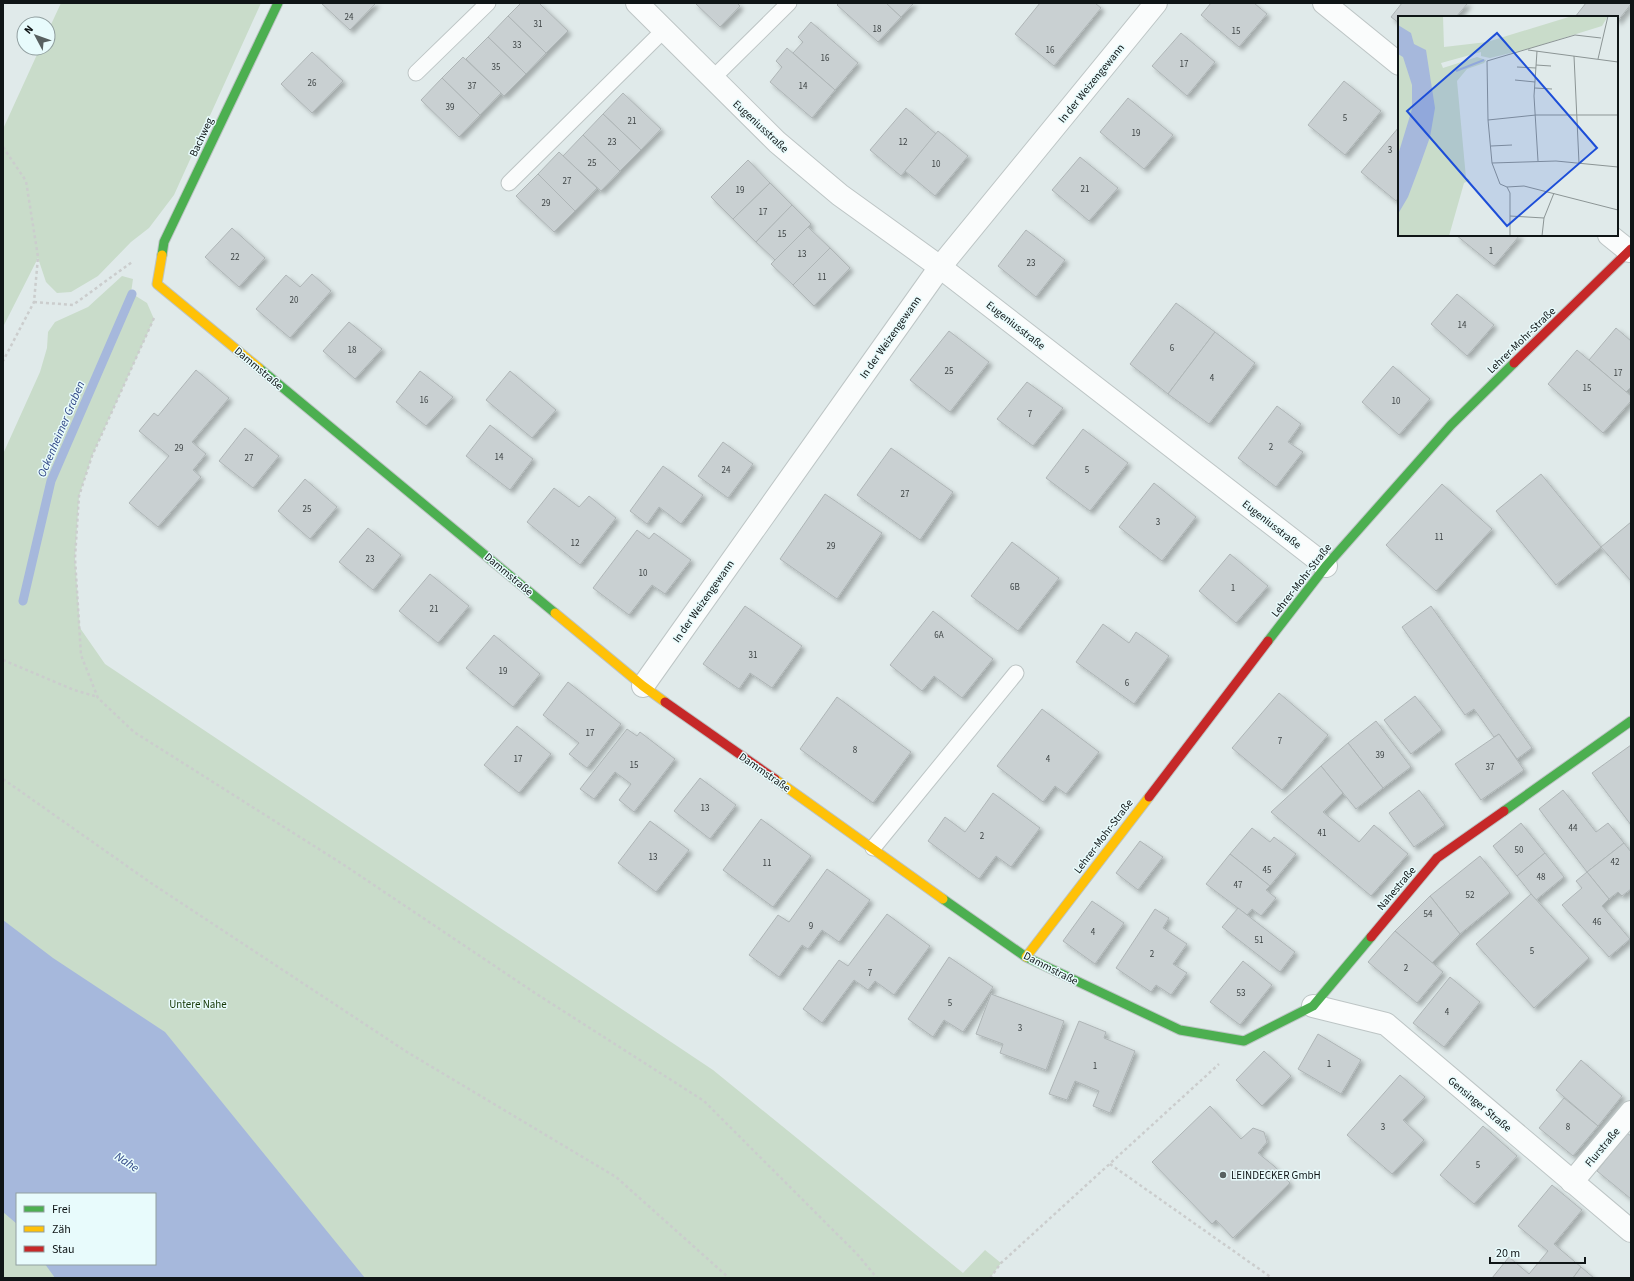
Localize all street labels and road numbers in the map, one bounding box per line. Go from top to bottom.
street label: In der Weizengewann [1055,41,1128,126]
street label: Eugeniusstraße [730,97,792,156]
street label: Bachweg [186,115,217,159]
street label: In der Weizengewann [856,293,925,382]
street label: Eugeniusstraße [983,298,1049,353]
street label: Lehrer-Mohr-Straße [1484,303,1559,377]
street label: Dammstraße [231,343,287,394]
street label: Eugeniusstraße [1239,497,1305,552]
street label: Lehrer-Mohr-Straße [1268,540,1335,620]
street label: Dammstraße [481,549,537,600]
street label: In der Weizengewann [669,557,738,646]
street label: Dammstraße [736,749,794,796]
street label: Lehrer-Mohr-Straße [1070,796,1137,877]
street label: Nahestraße [1374,863,1420,913]
street label: Dammstraße [1021,948,1081,989]
street label: Gensinger Straße [1445,1073,1515,1136]
street label: Flurstraße [1582,1124,1624,1170]

